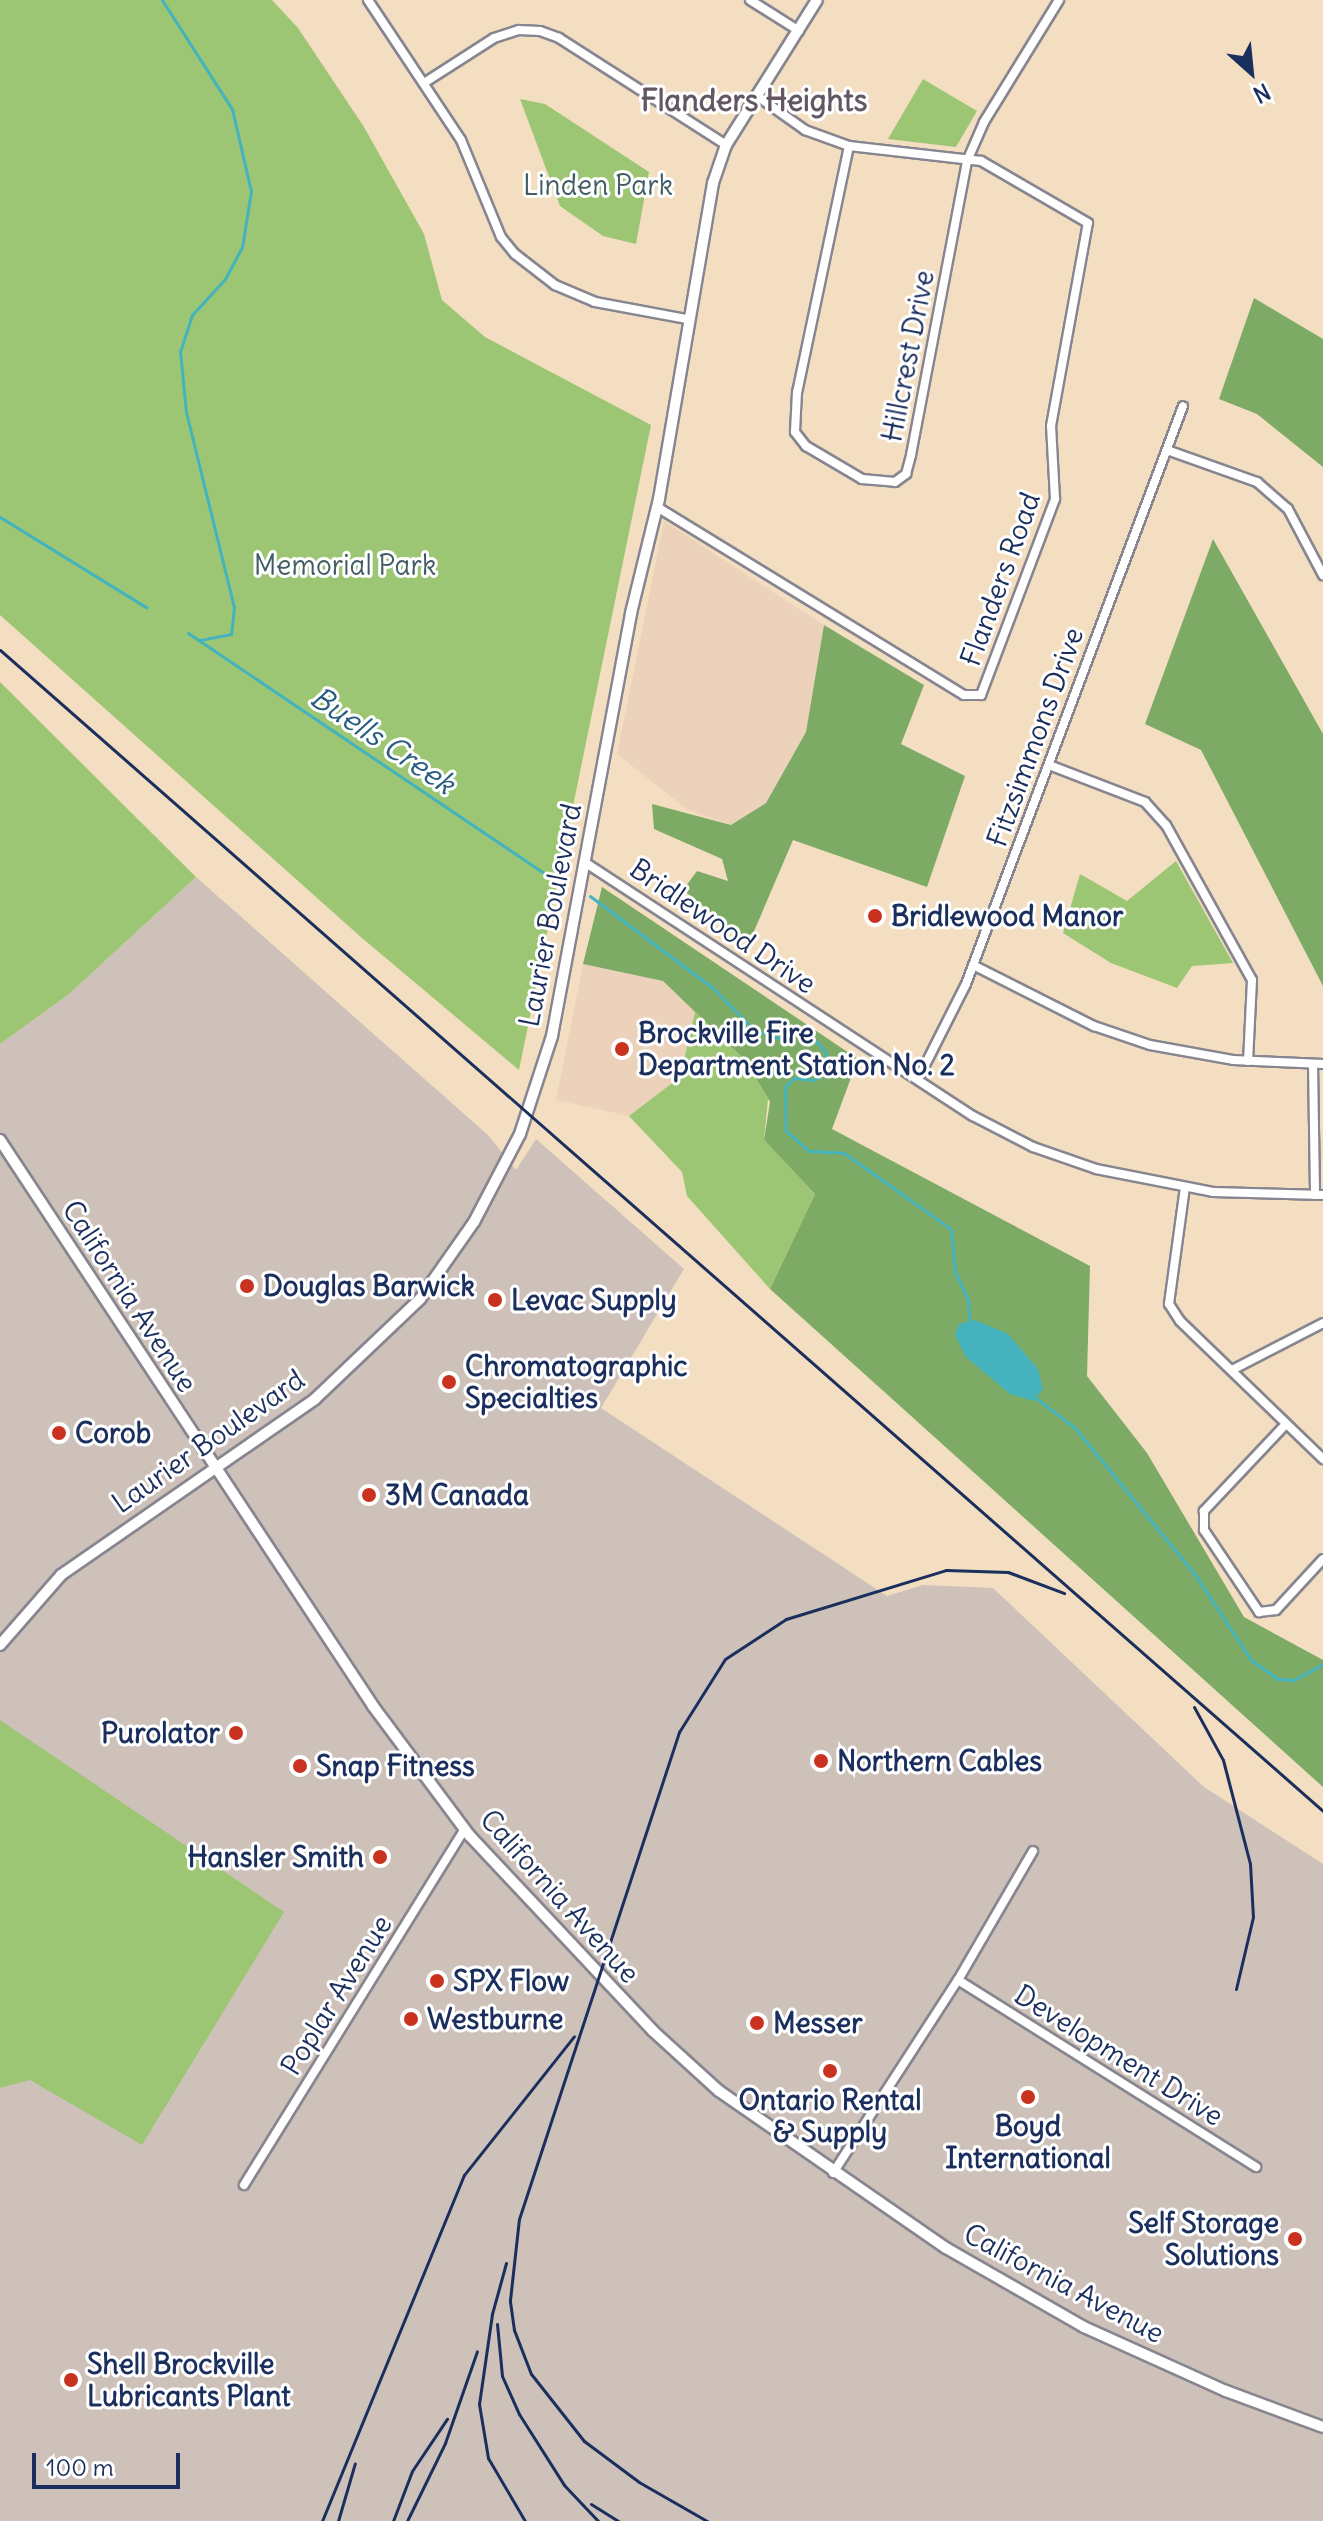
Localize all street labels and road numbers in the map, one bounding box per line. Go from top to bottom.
street label: Hillcrest Drive [875,267,941,445]
street label: Flanders Road [953,488,1047,670]
street label: Fitzsimmons Drive [980,623,1090,851]
street label: Laurier Boulevard [512,800,588,1030]
street label: Bridlewood Drive [624,851,822,1001]
street label: California Avenue [56,1194,204,1398]
street label: Laurier Boulevard [105,1362,311,1520]
street label: California Avenue [473,1802,647,1990]
street label: Poplar Avenue [273,1909,399,2081]
street label: Development Drive [1009,1977,1229,2133]
street label: California Avenue [958,2216,1170,2350]

